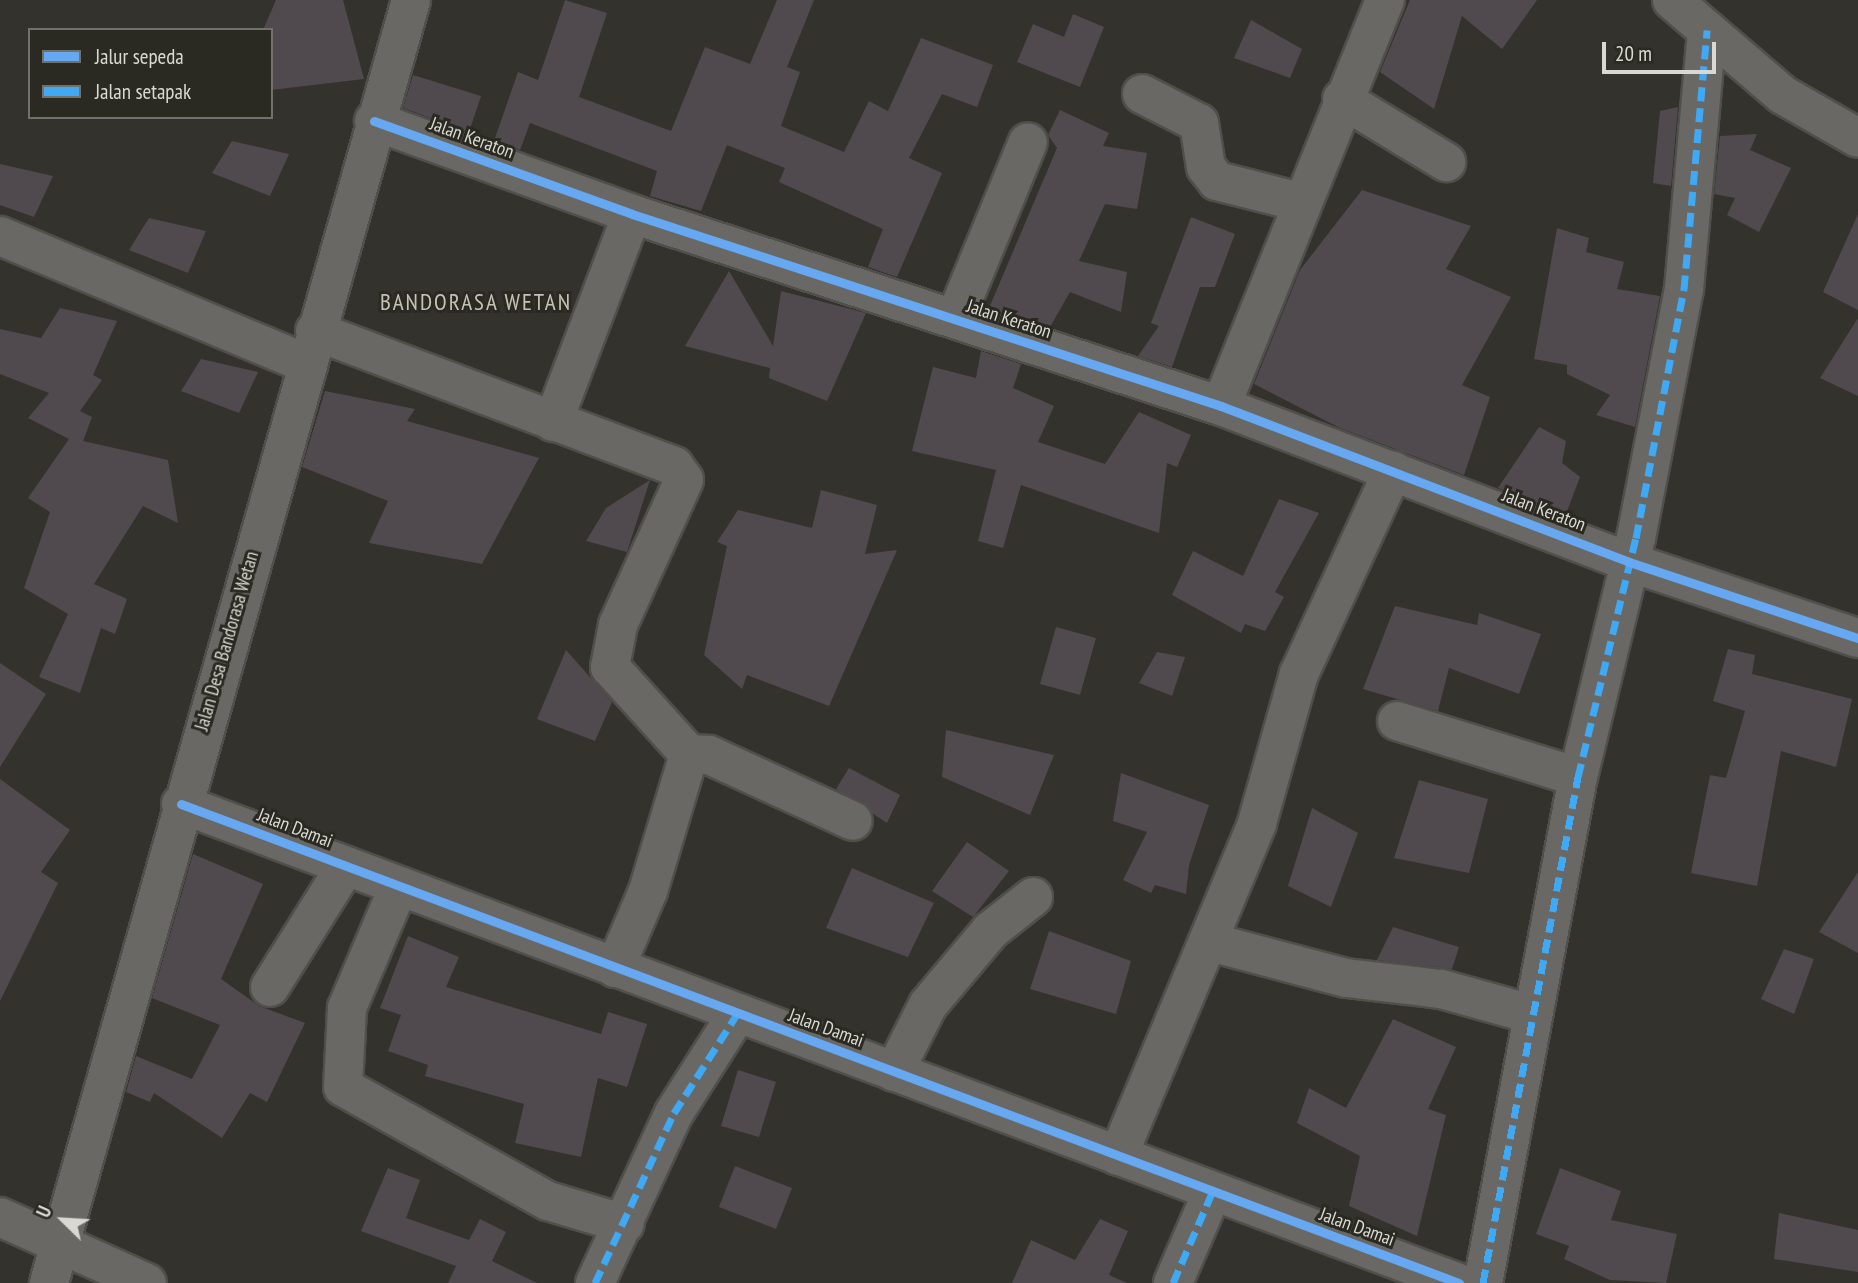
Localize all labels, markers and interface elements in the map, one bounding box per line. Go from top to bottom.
legend [28,28,273,119]
scale bar [1606,28,1720,72]
text: 20 m [1615,40,1652,67]
text: Jalur sepeda [95,43,184,70]
text: Jalan setapak [95,78,191,105]
street label: Jalan Keraton [427,112,517,164]
district label: BANDORASA WETAN [381,288,571,316]
street label: Jalan Keraton [964,295,1054,343]
street label: Jalan Keraton [1499,484,1589,536]
street label: Jalan Desa Bandorasa Wetan [190,549,264,733]
street label: Jalan Damai [254,803,336,853]
street label: Jalan Damai [785,1004,867,1052]
north arrow [28,1185,98,1255]
text: U [31,1202,57,1221]
street label: Jalan Damai [1316,1203,1398,1251]

